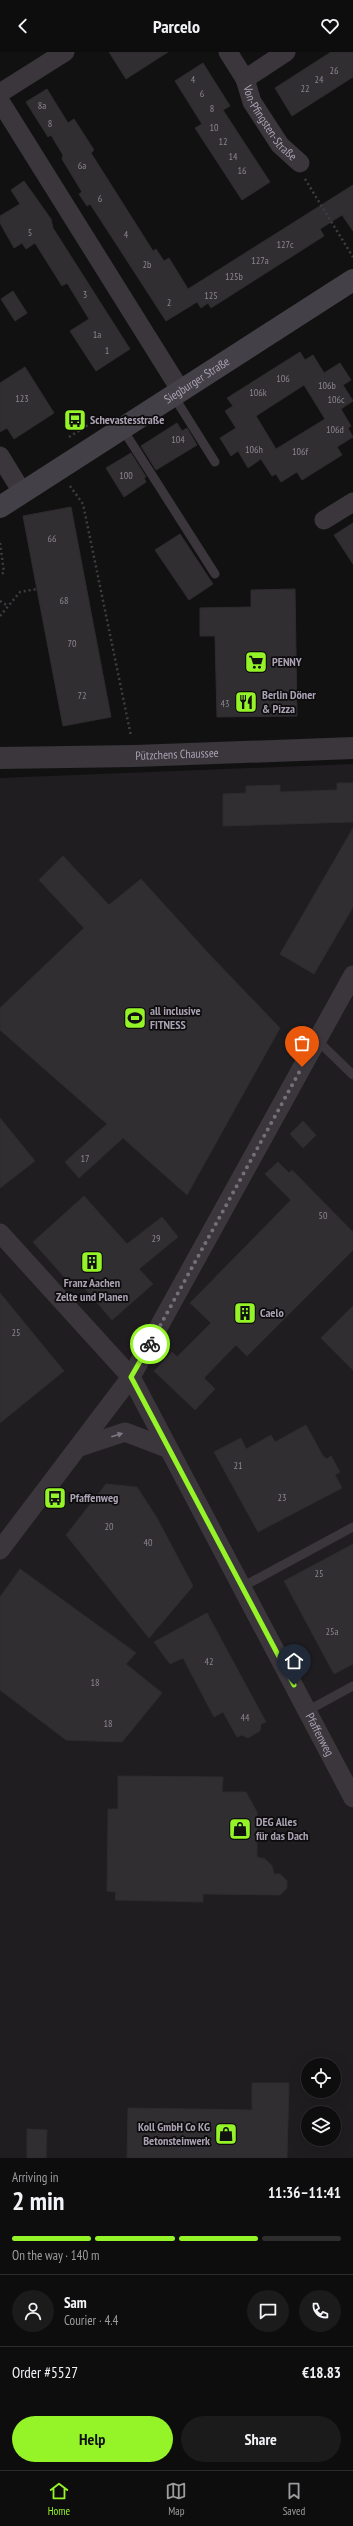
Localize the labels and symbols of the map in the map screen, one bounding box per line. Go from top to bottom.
house number: 26 [330,64,339,77]
house number: 4 [191,73,196,86]
house number: 24 [315,73,324,86]
street label: Von-Pfingsten-Straße [240,82,300,164]
house number: 22 [301,82,310,95]
house number: 6 [200,87,205,100]
house number: 8a [38,99,46,112]
house number: 8 [210,102,214,115]
house number: 8 [48,117,52,130]
house number: 10 [210,121,219,134]
house number: 12 [219,135,228,148]
house number: 14 [229,150,238,163]
house number: 6a [78,159,86,172]
house number: 16 [238,164,247,177]
house number: 6 [98,192,103,205]
house number: 5 [28,226,32,239]
house number: 4 [124,228,129,241]
house number: 127c [277,238,294,251]
house number: 127a [251,254,269,267]
house number: 2b [143,258,151,271]
house number: 125b [225,270,243,283]
house number: 3 [83,288,87,301]
house number: 125 [204,289,218,302]
house number: 2 [167,296,171,309]
house number: 1a [93,328,101,341]
house number: 1 [105,344,109,357]
street label: Siegburger Straße [161,353,232,407]
house number: 106 [276,372,290,385]
house number: 106b [318,379,336,392]
house number: 106k [249,386,267,399]
house number: 123 [15,392,29,405]
house number: 106c [327,393,345,406]
bus stop icon: Schevastesstraße [62,407,88,433]
place label: Schevastesstraße [90,412,164,427]
house number: 106d [326,423,344,436]
house number: 104 [171,433,185,446]
house number: 106h [245,443,263,456]
house number: 106f [292,445,308,458]
house number: 100 [119,469,133,482]
house number: 66 [48,532,57,545]
house number: 68 [60,594,69,607]
house number: 70 [68,637,77,650]
supermarket icon: PENNY [243,649,269,675]
place label: PENNY [272,654,302,669]
place label: Berlin Döner & Pizza [262,687,316,716]
house number: 72 [78,689,87,702]
restaurant icon: Berlin Döner & Pizza [233,689,259,715]
house number: 43 [221,697,230,710]
street label: Pützchens Chaussee [135,745,219,763]
place label: all inclusive FITNESS [150,1003,201,1032]
sports icon: all inclusive FITNESS [122,1005,148,1031]
pin [285,1026,319,1067]
house number: 17 [81,1152,90,1165]
house number: 50 [319,1209,328,1222]
house number: 29 [152,1232,161,1245]
building icon: Franz Aachen Zelte und Planen [79,1249,105,1275]
place label: Franz Aachen Zelte und Planen [56,1275,128,1304]
building icon: Caelo [232,1300,258,1326]
place label: Caelo [260,1305,284,1320]
courier [130,1324,170,1364]
house number: 25 [12,1326,21,1339]
one-way arrow [112,1432,124,1438]
house number: 21 [234,1459,243,1472]
bus stop icon: Pfaffenweg [42,1485,68,1511]
place label: Pfaffenweg [70,1490,118,1505]
house number: 23 [278,1491,287,1504]
house number: 20 [105,1520,114,1533]
house number: 40 [144,1536,153,1549]
house number: 25 [315,1567,324,1580]
house number: 25a [326,1625,339,1638]
pin [277,1644,311,1685]
house number: 42 [205,1655,214,1668]
house number: 18 [91,1676,100,1689]
street label: Pfaffenweg [303,1710,338,1759]
house number: 44 [241,1711,250,1724]
house number: 18 [104,1717,113,1730]
place label: DEG Alles für das Dach [256,1814,308,1843]
shop icon: DEG Alles für das Dach [227,1816,253,1842]
place label: Koll GmbH Co KG Betonsteinwerk [138,2119,210,2148]
shop icon: Koll GmbH Co KG Betonsteinwerk [213,2121,239,2147]

